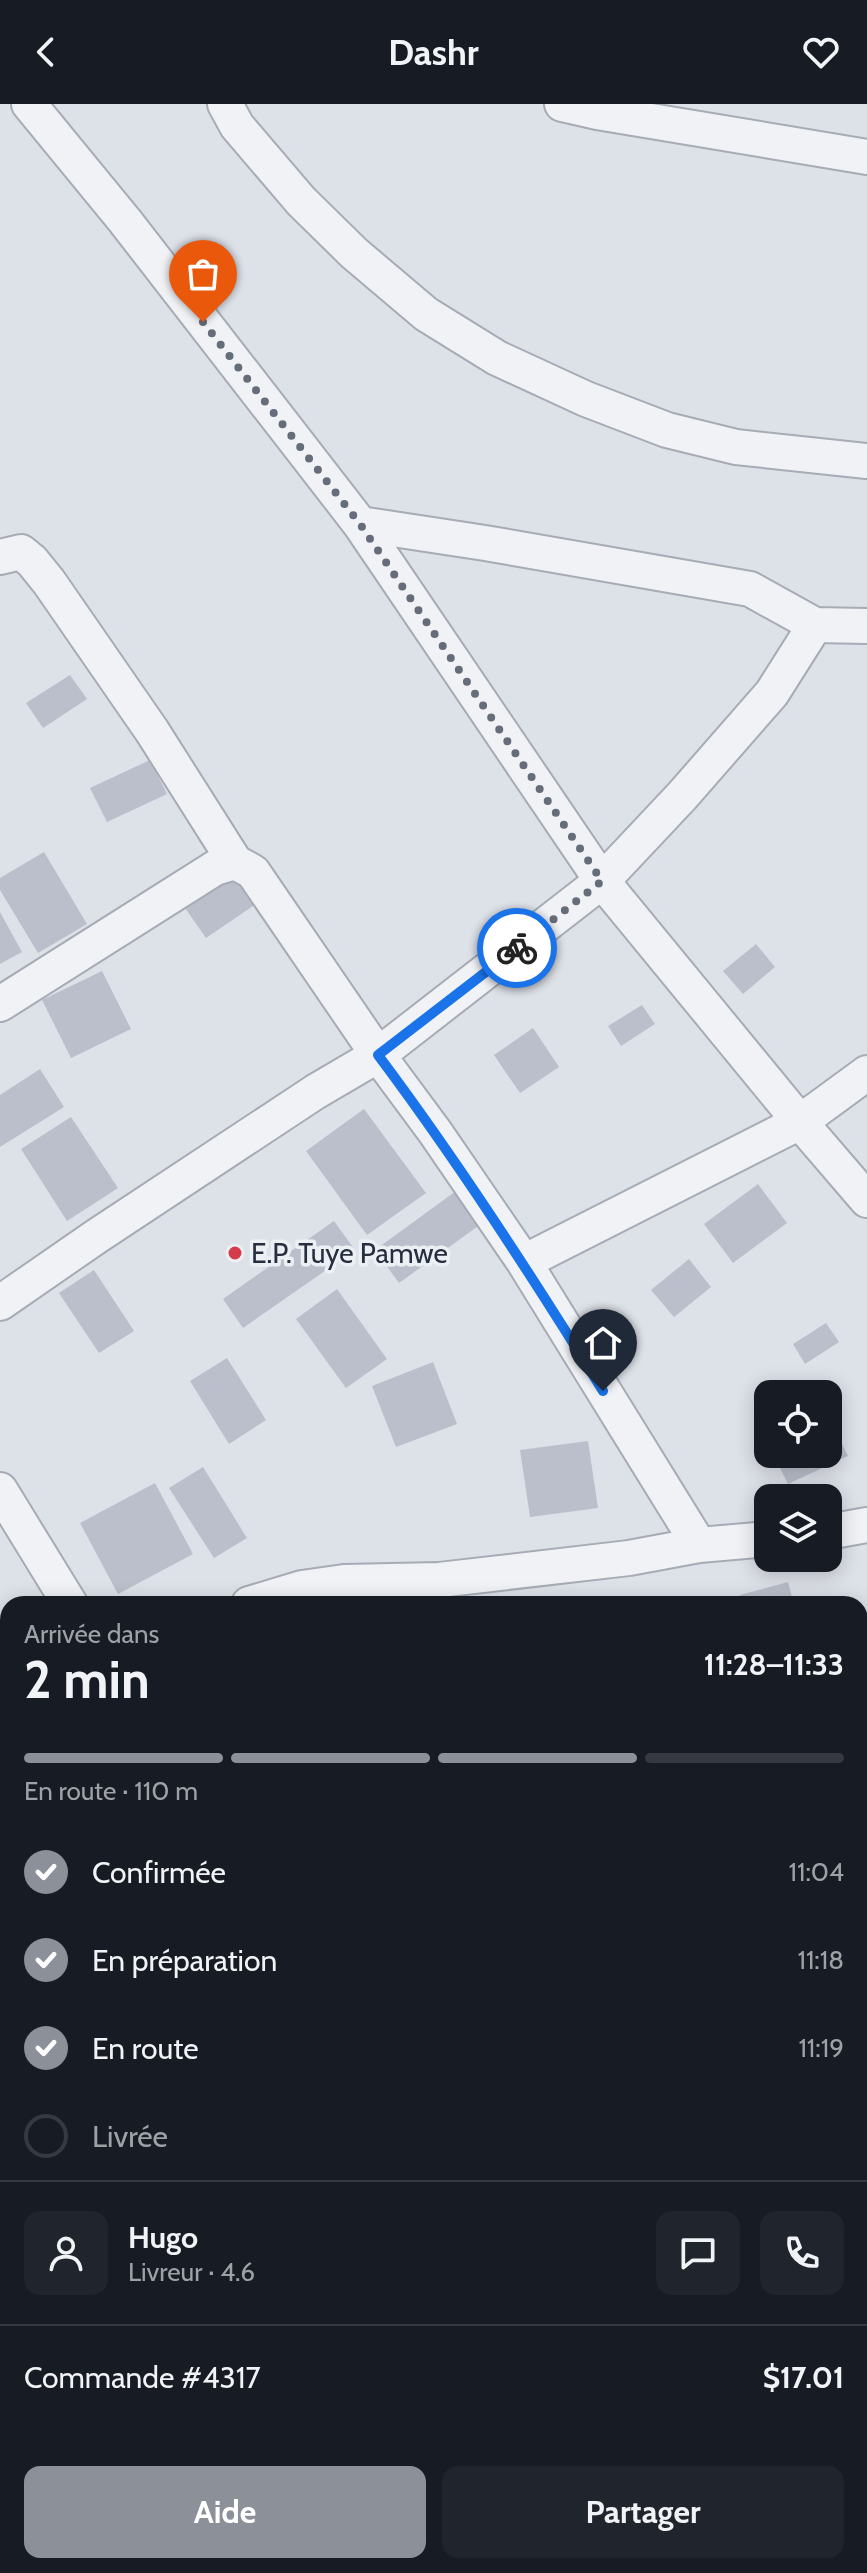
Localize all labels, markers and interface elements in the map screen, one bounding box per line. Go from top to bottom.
icon: back [24,30,68,74]
text: Dashr [388,30,479,74]
icon: heart [799,30,843,74]
pin [169,240,237,322]
icon: bag [181,252,225,296]
courier [477,908,557,988]
icon: bike [495,926,539,970]
place label: E.P. Tuye Pamwe [251,1236,448,1270]
marker: E.P. Tuye Pamwe [226,1244,244,1262]
pin [569,1309,637,1391]
icon: home [581,1321,625,1365]
map controls [754,1380,842,1572]
button: locate [754,1380,842,1468]
button: layers [754,1484,842,1572]
text: Arrivée dans [24,1618,159,1650]
text: 11:28–11:33 [704,1646,844,1683]
text: 2 min [24,1648,150,1711]
text: En route · 110 m [24,1775,198,1807]
icon: check [24,1850,68,1894]
text: Confirmée [92,1854,226,1891]
text: 11:04 [788,1856,844,1888]
icon: check [24,1938,68,1982]
text: En préparation [92,1942,277,1979]
text: 11:18 [797,1944,844,1976]
icon: check [24,2026,68,2070]
text: En route [92,2030,199,2067]
text: 11:19 [798,2032,844,2064]
text: Livrée [92,2118,168,2155]
button: person [24,2211,108,2295]
button: chat [656,2211,740,2295]
button: phone [760,2211,844,2295]
text: Hugo [128,2219,198,2256]
text: Livreur · 4.6 [128,2256,255,2288]
text: Commande #4317 [24,2359,261,2396]
text: $17.01 [763,2359,844,2396]
button: Aide [24,2466,426,2558]
button: Partager [442,2466,844,2558]

